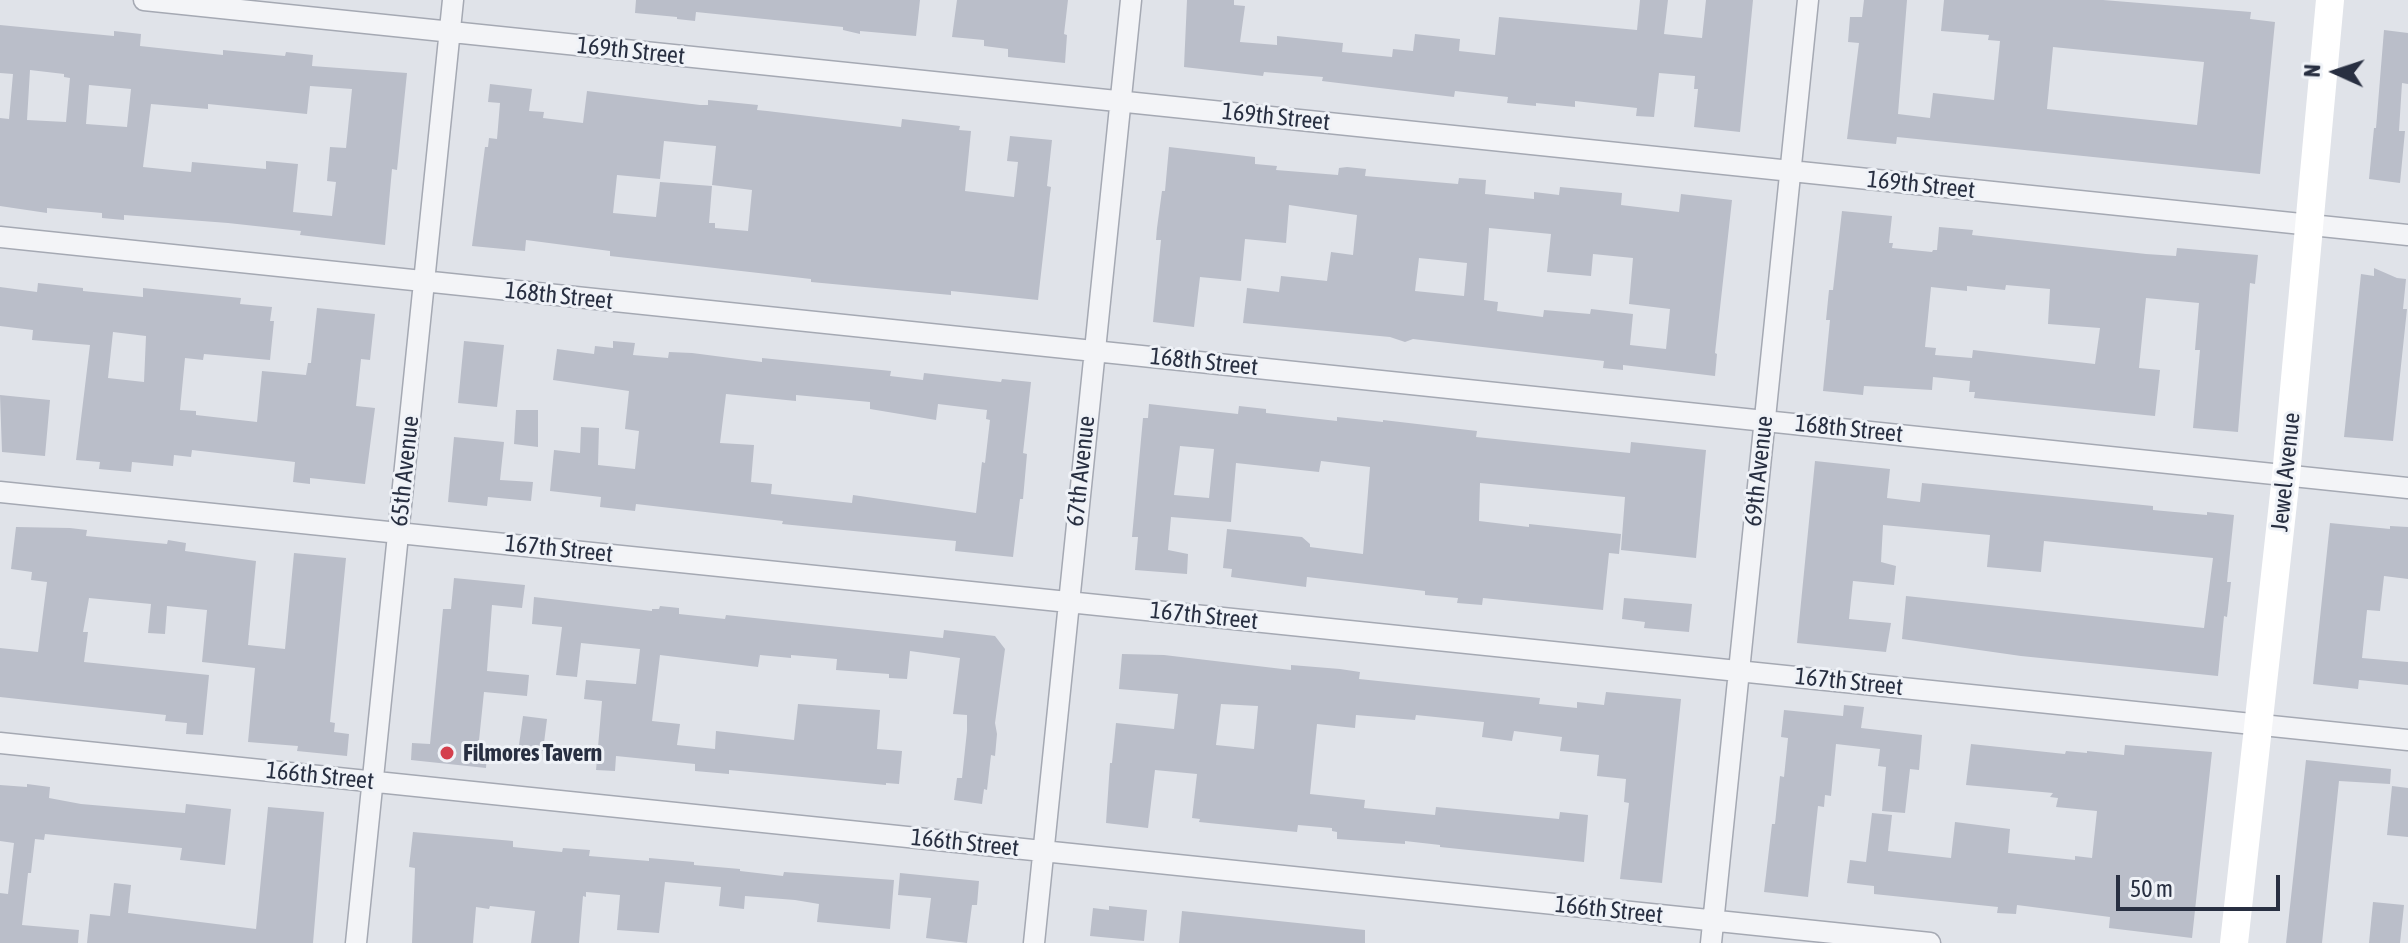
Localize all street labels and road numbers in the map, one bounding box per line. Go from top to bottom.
street label: 169th Street [576,31,686,71]
street label: 169th Street [1221,97,1331,137]
street label: 169th Street [1866,165,1976,205]
street label: 168th Street [504,276,614,316]
street label: 168th Street [1149,342,1259,382]
street label: 168th Street [1794,409,1904,449]
street label: Jewel Avenue [2265,411,2307,533]
street label: 65th Avenue [385,414,425,528]
street label: 67th Avenue [1061,414,1101,528]
street label: 69th Avenue [1739,414,1779,528]
street label: 167th Street [504,529,614,569]
street label: 167th Street [1149,596,1259,636]
street label: 167th Street [1794,662,1904,702]
street label: 166th Street [265,756,375,796]
street label: 166th Street [910,823,1020,863]
street label: 166th Street [1554,890,1664,930]

